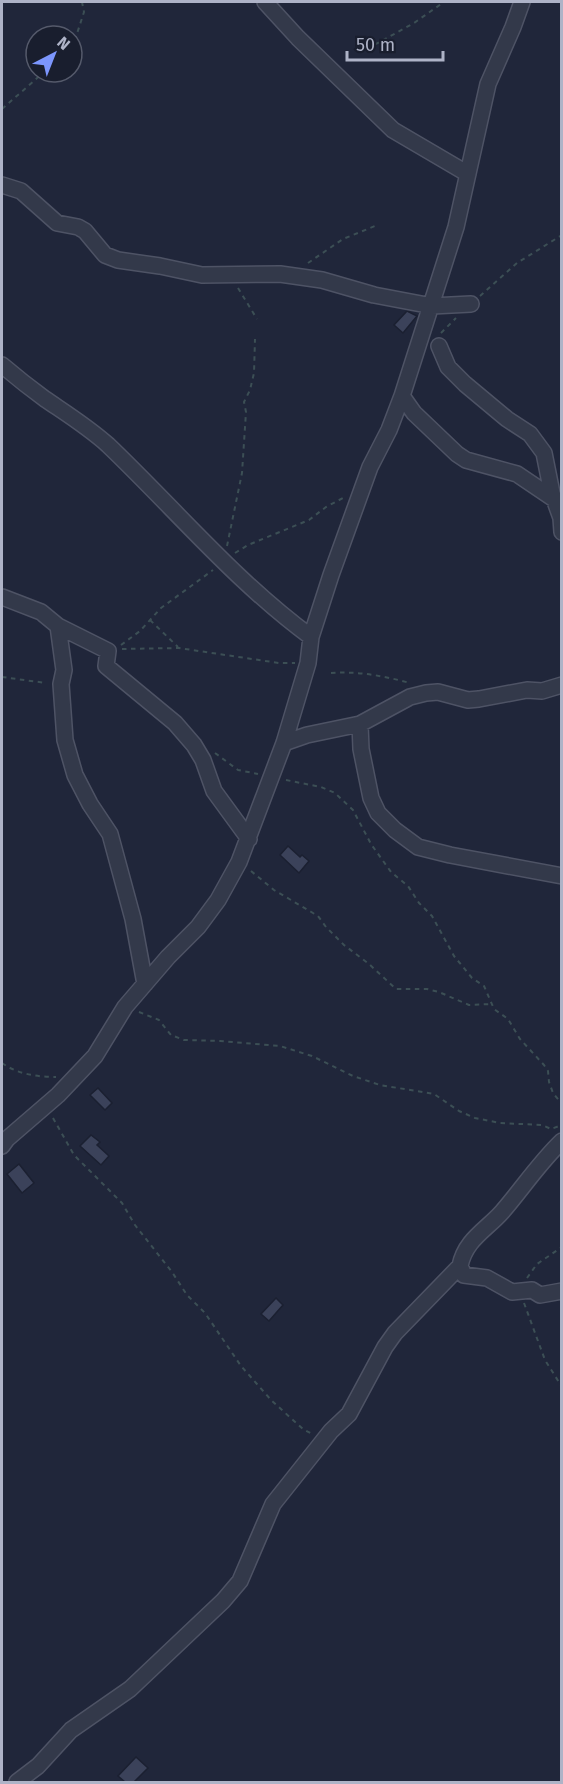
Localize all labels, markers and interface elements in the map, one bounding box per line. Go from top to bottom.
north arrow [24,24,84,84]
scale bar [347,24,443,62]
text: N [53,33,74,54]
text: 50 m [356,34,395,56]

